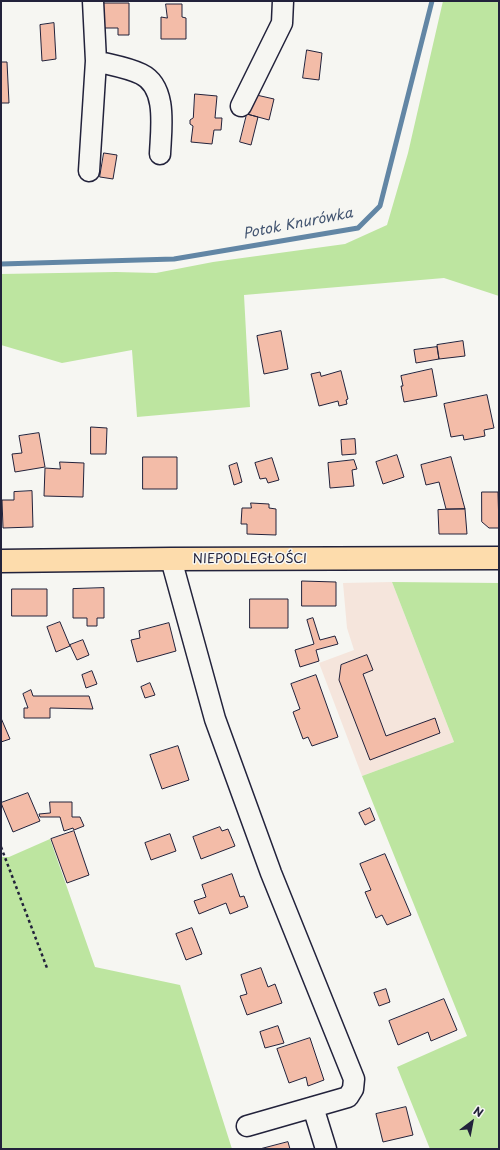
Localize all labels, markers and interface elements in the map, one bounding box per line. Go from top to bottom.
water label: Potok Knurówka [242,205,354,243]
street label: NIEPODLEGŁOŚCI [193,551,307,567]
north arrow [452,1102,492,1142]
text: N [470,1102,487,1121]

